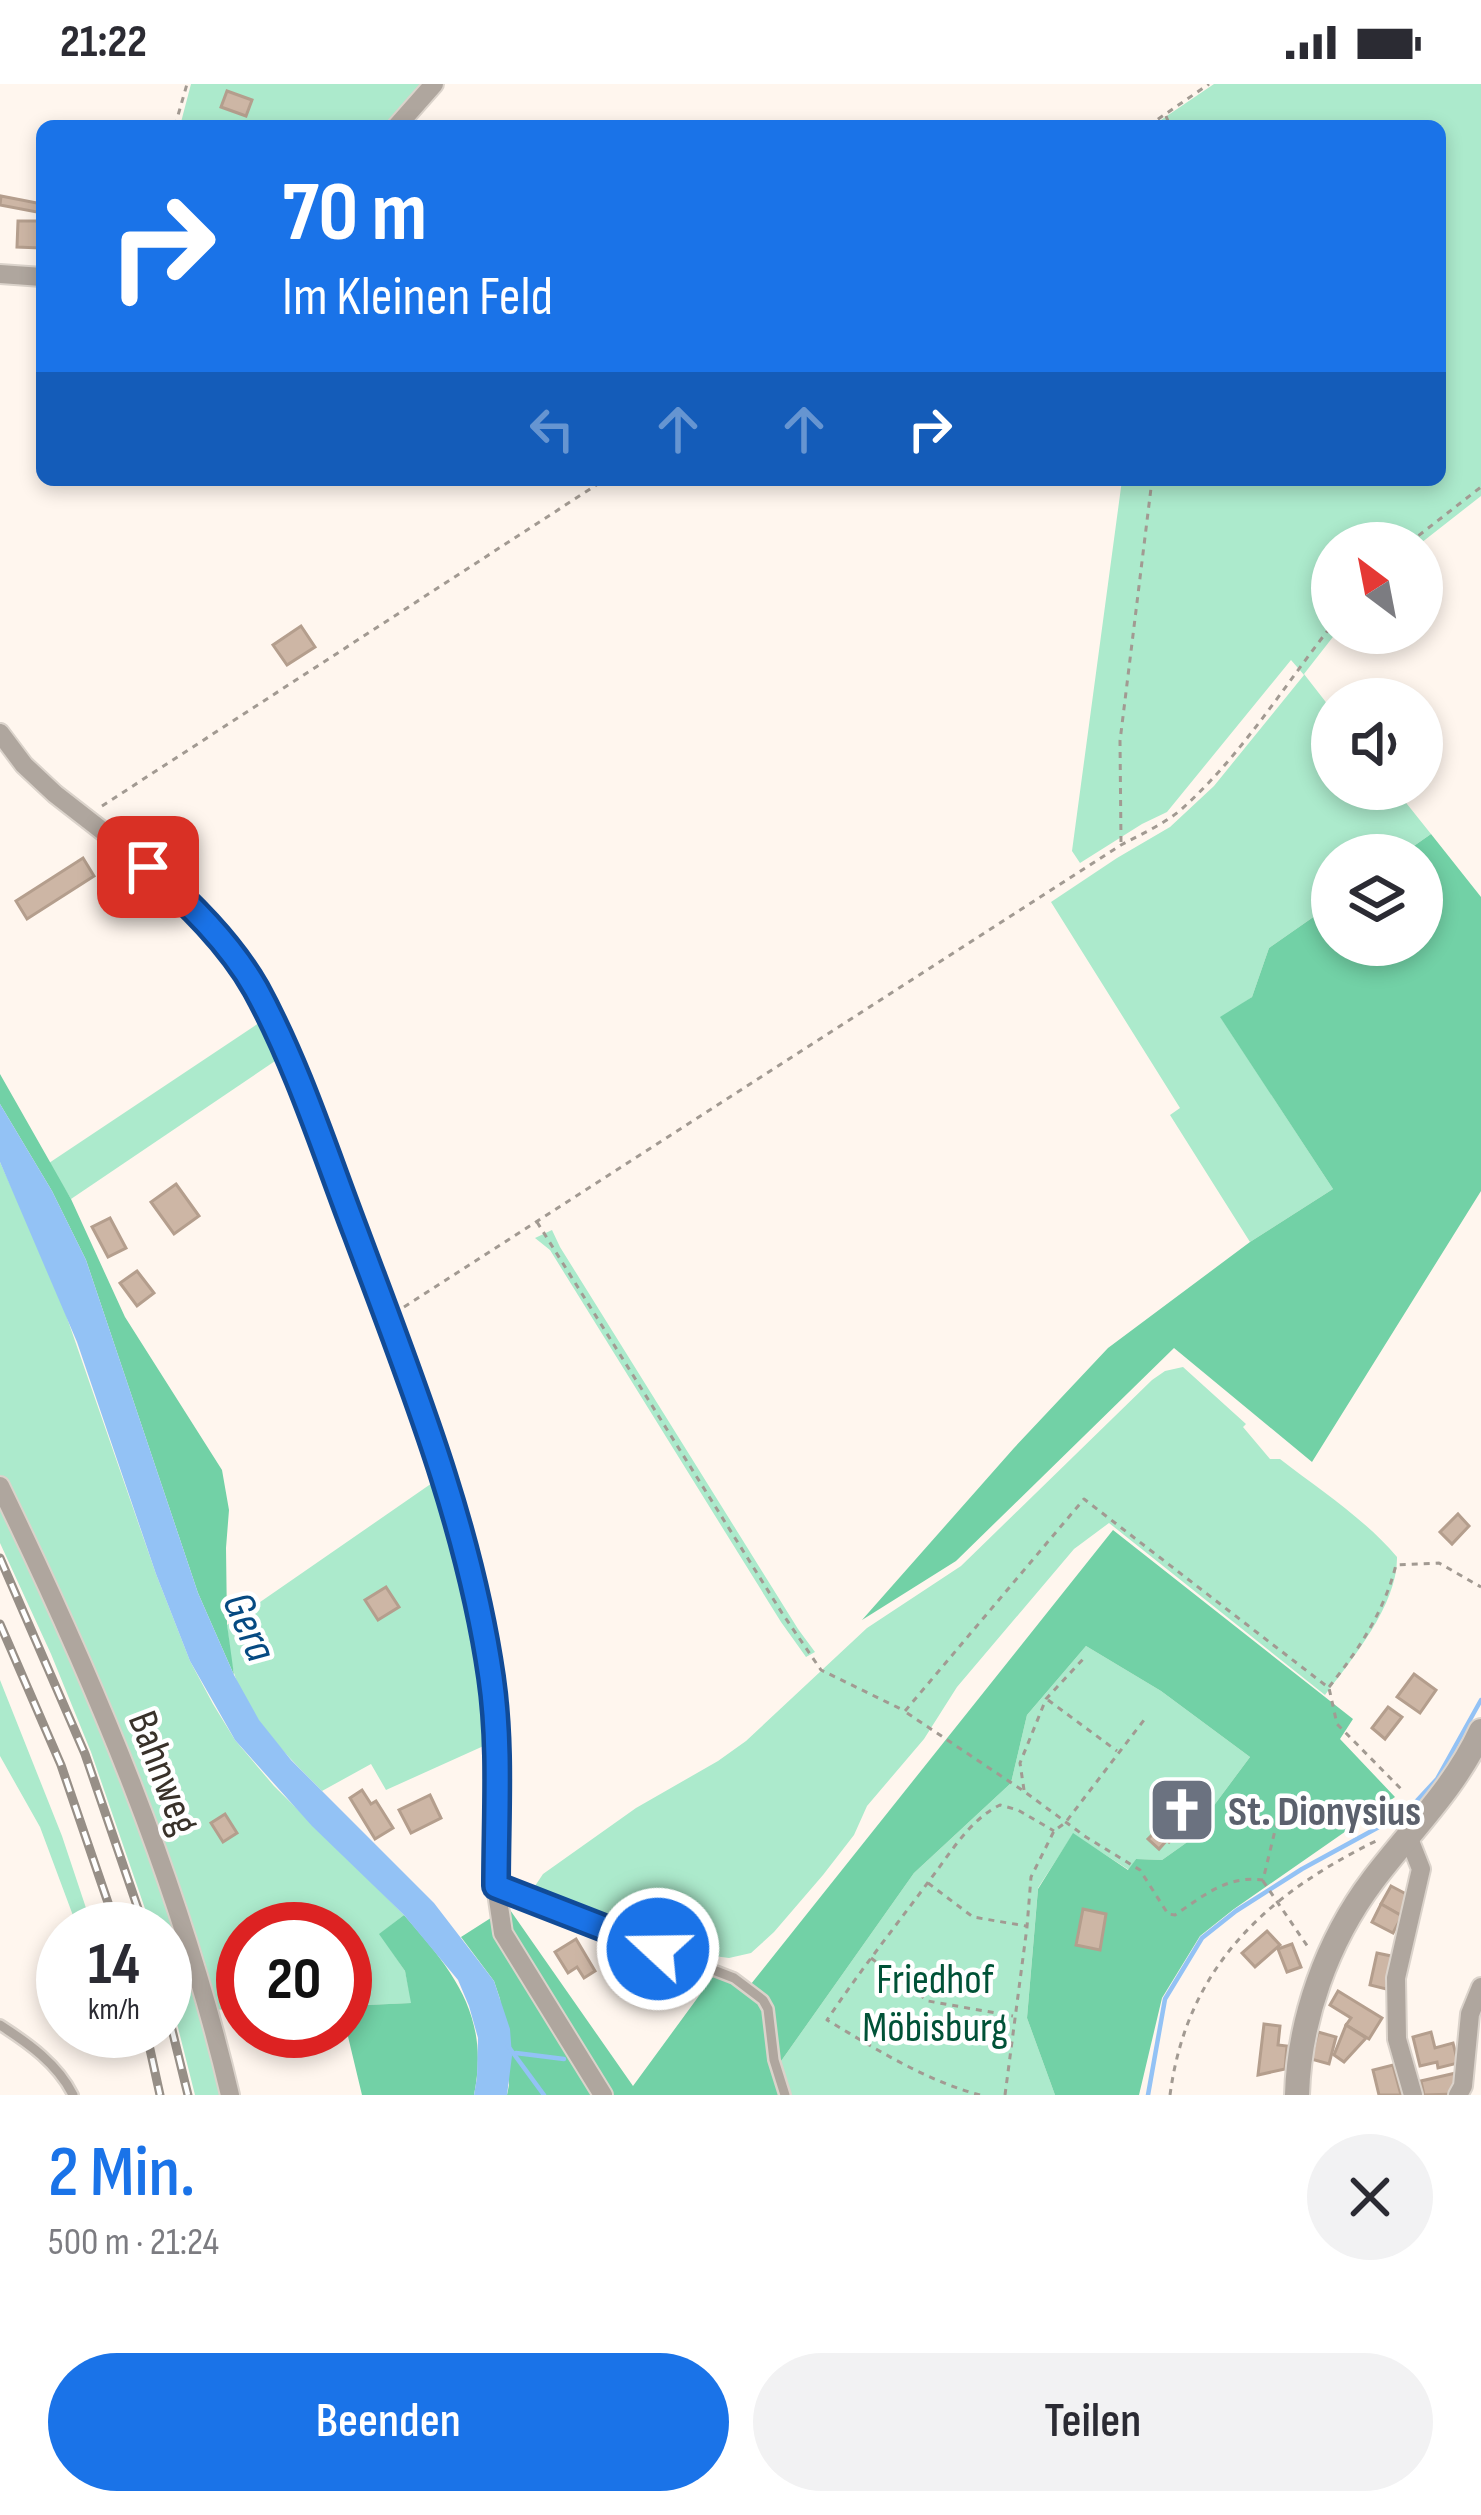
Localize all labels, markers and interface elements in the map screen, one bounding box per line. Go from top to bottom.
text: 21:22 [60,15,147,70]
text: 70 m [282,163,427,264]
icon: right [84,168,240,324]
text: Im Kleinen Feld [282,265,553,330]
icon: left [519,396,585,462]
icon: ahead [645,396,711,462]
icon: ahead [771,396,837,462]
icon: right [897,396,963,462]
north arrow [1311,522,1443,654]
map controls [1311,522,1443,966]
button: sound [1311,678,1443,810]
pin [97,816,199,918]
icon: arrive [115,834,181,900]
button: layers [1311,834,1443,966]
water label: Gera [209,1584,288,1670]
street label: Bahnweg [116,1704,209,1842]
church icon: St. Dionysius [1147,1775,1217,1845]
place label: St. Dionysius [1228,1787,1421,1838]
position arrow [595,1886,721,2012]
speed limit sign: 20 [216,1902,372,2058]
text: 14 [88,1929,140,2001]
park label: Friedhof Möbisburg [862,1955,1008,2054]
text: km/h [88,1992,140,2028]
text: 2 Min. [48,2130,195,2217]
button: close [1307,2134,1433,2260]
text: 500 m · 21:24 [48,2219,219,2266]
button: Beenden [48,2353,729,2491]
button: Teilen [753,2353,1433,2491]

